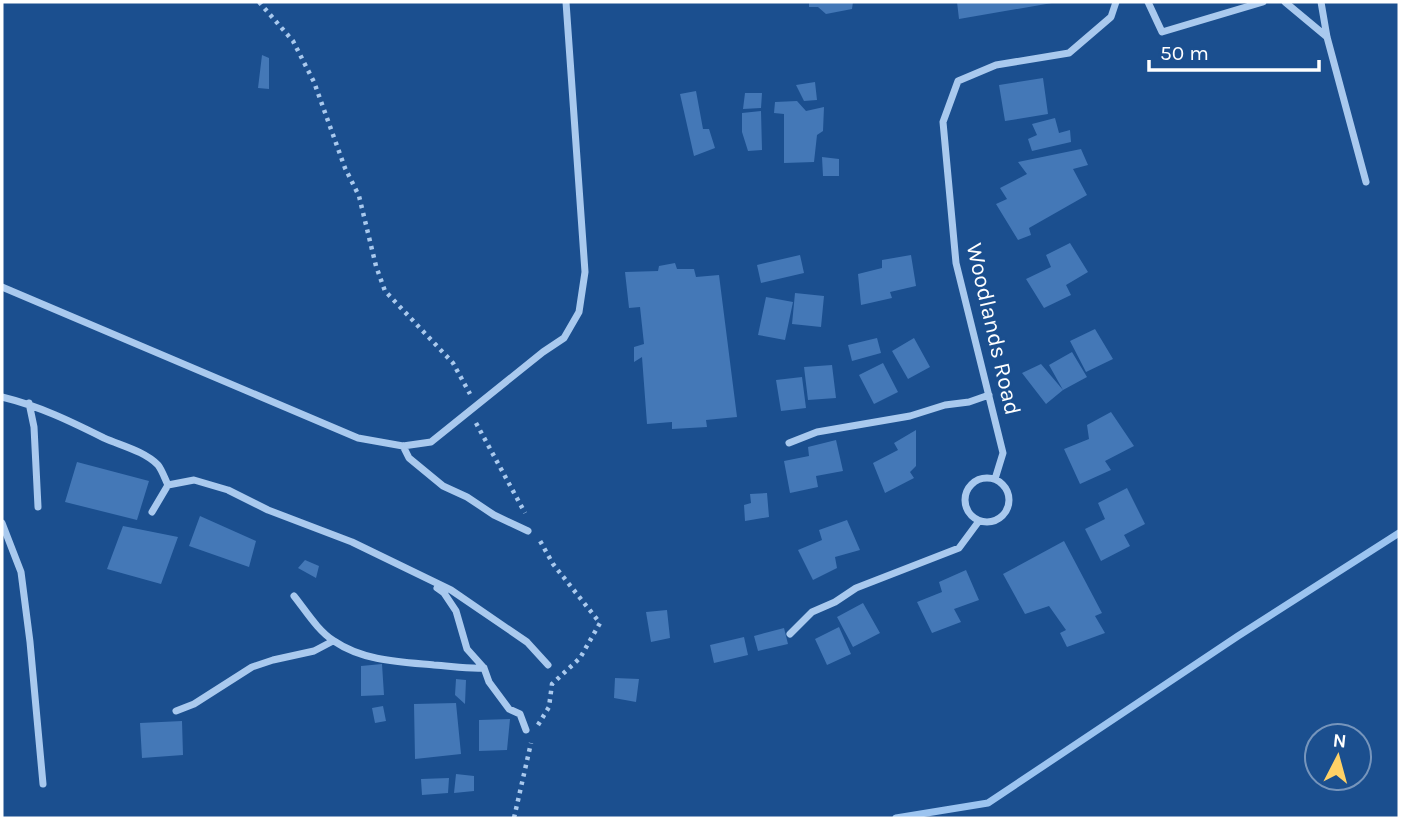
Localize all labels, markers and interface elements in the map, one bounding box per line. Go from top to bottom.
scale bar [1149,28,1319,72]
text: 50 m [1160,41,1209,65]
street label: Woodlands Road [961,240,1026,418]
north arrow [1303,722,1373,792]
text: N [1332,729,1348,753]

